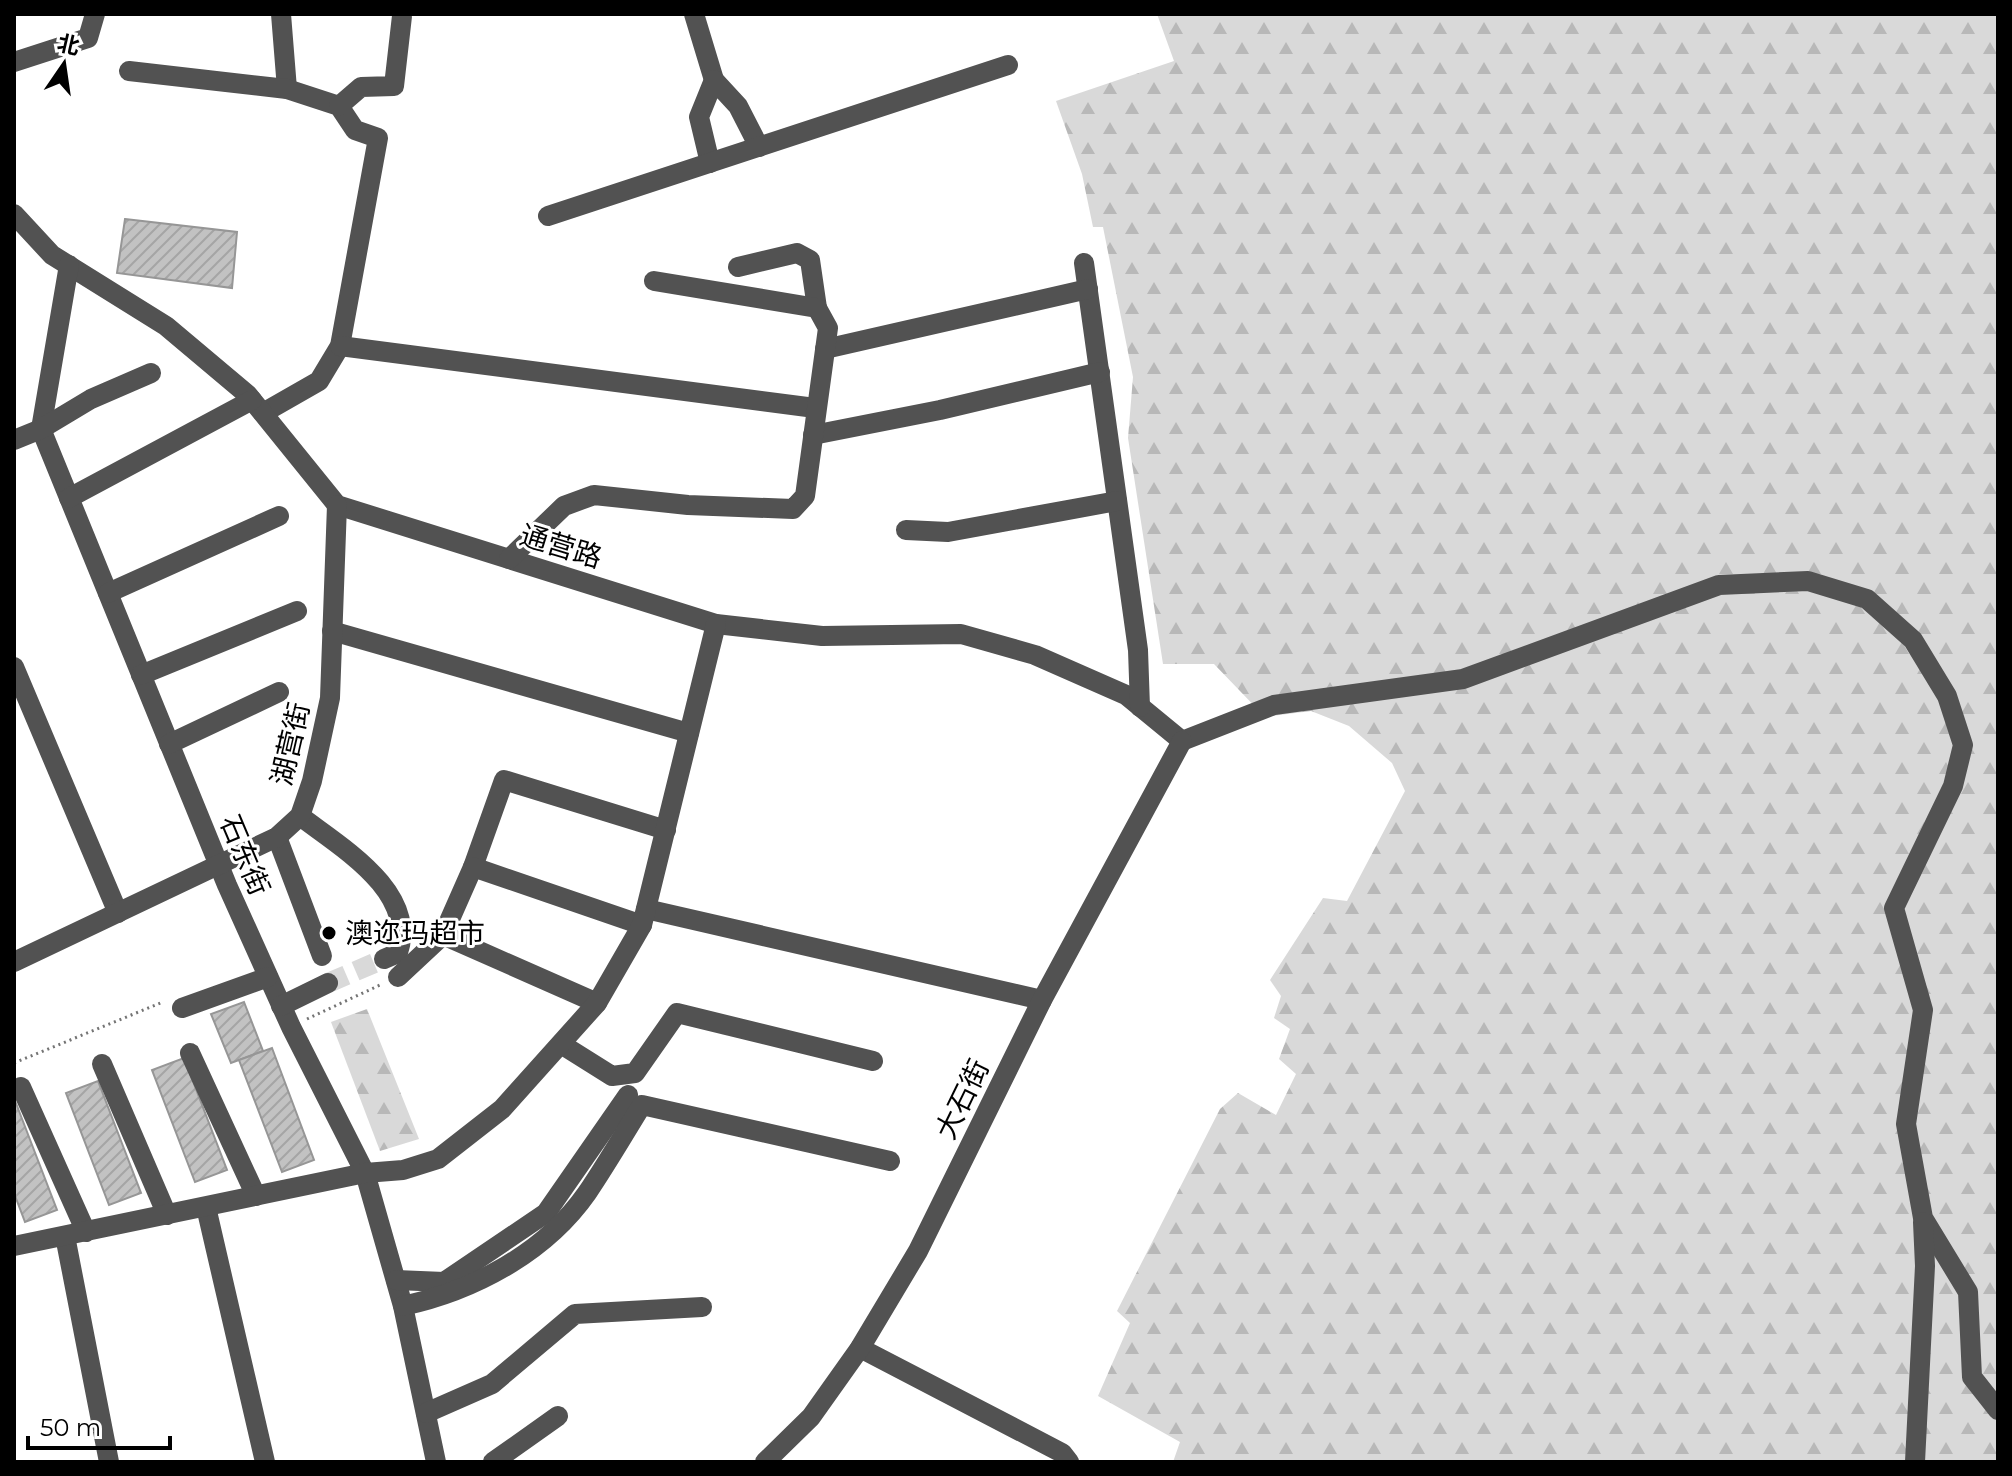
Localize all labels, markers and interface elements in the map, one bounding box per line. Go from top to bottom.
north arrow [24,24,104,104]
text: 北 [55,29,82,61]
street label: 通营路 [516,517,606,575]
street label: 湖营街 [264,699,316,789]
street label: 石东街 [213,810,277,900]
place label: 澳迩玛超市 [345,916,485,950]
marker: 澳迩玛超市 [320,924,338,942]
street label: 大石街 [928,1054,996,1144]
scale bar [28,1400,170,1450]
text: 50 m [40,1413,101,1442]

